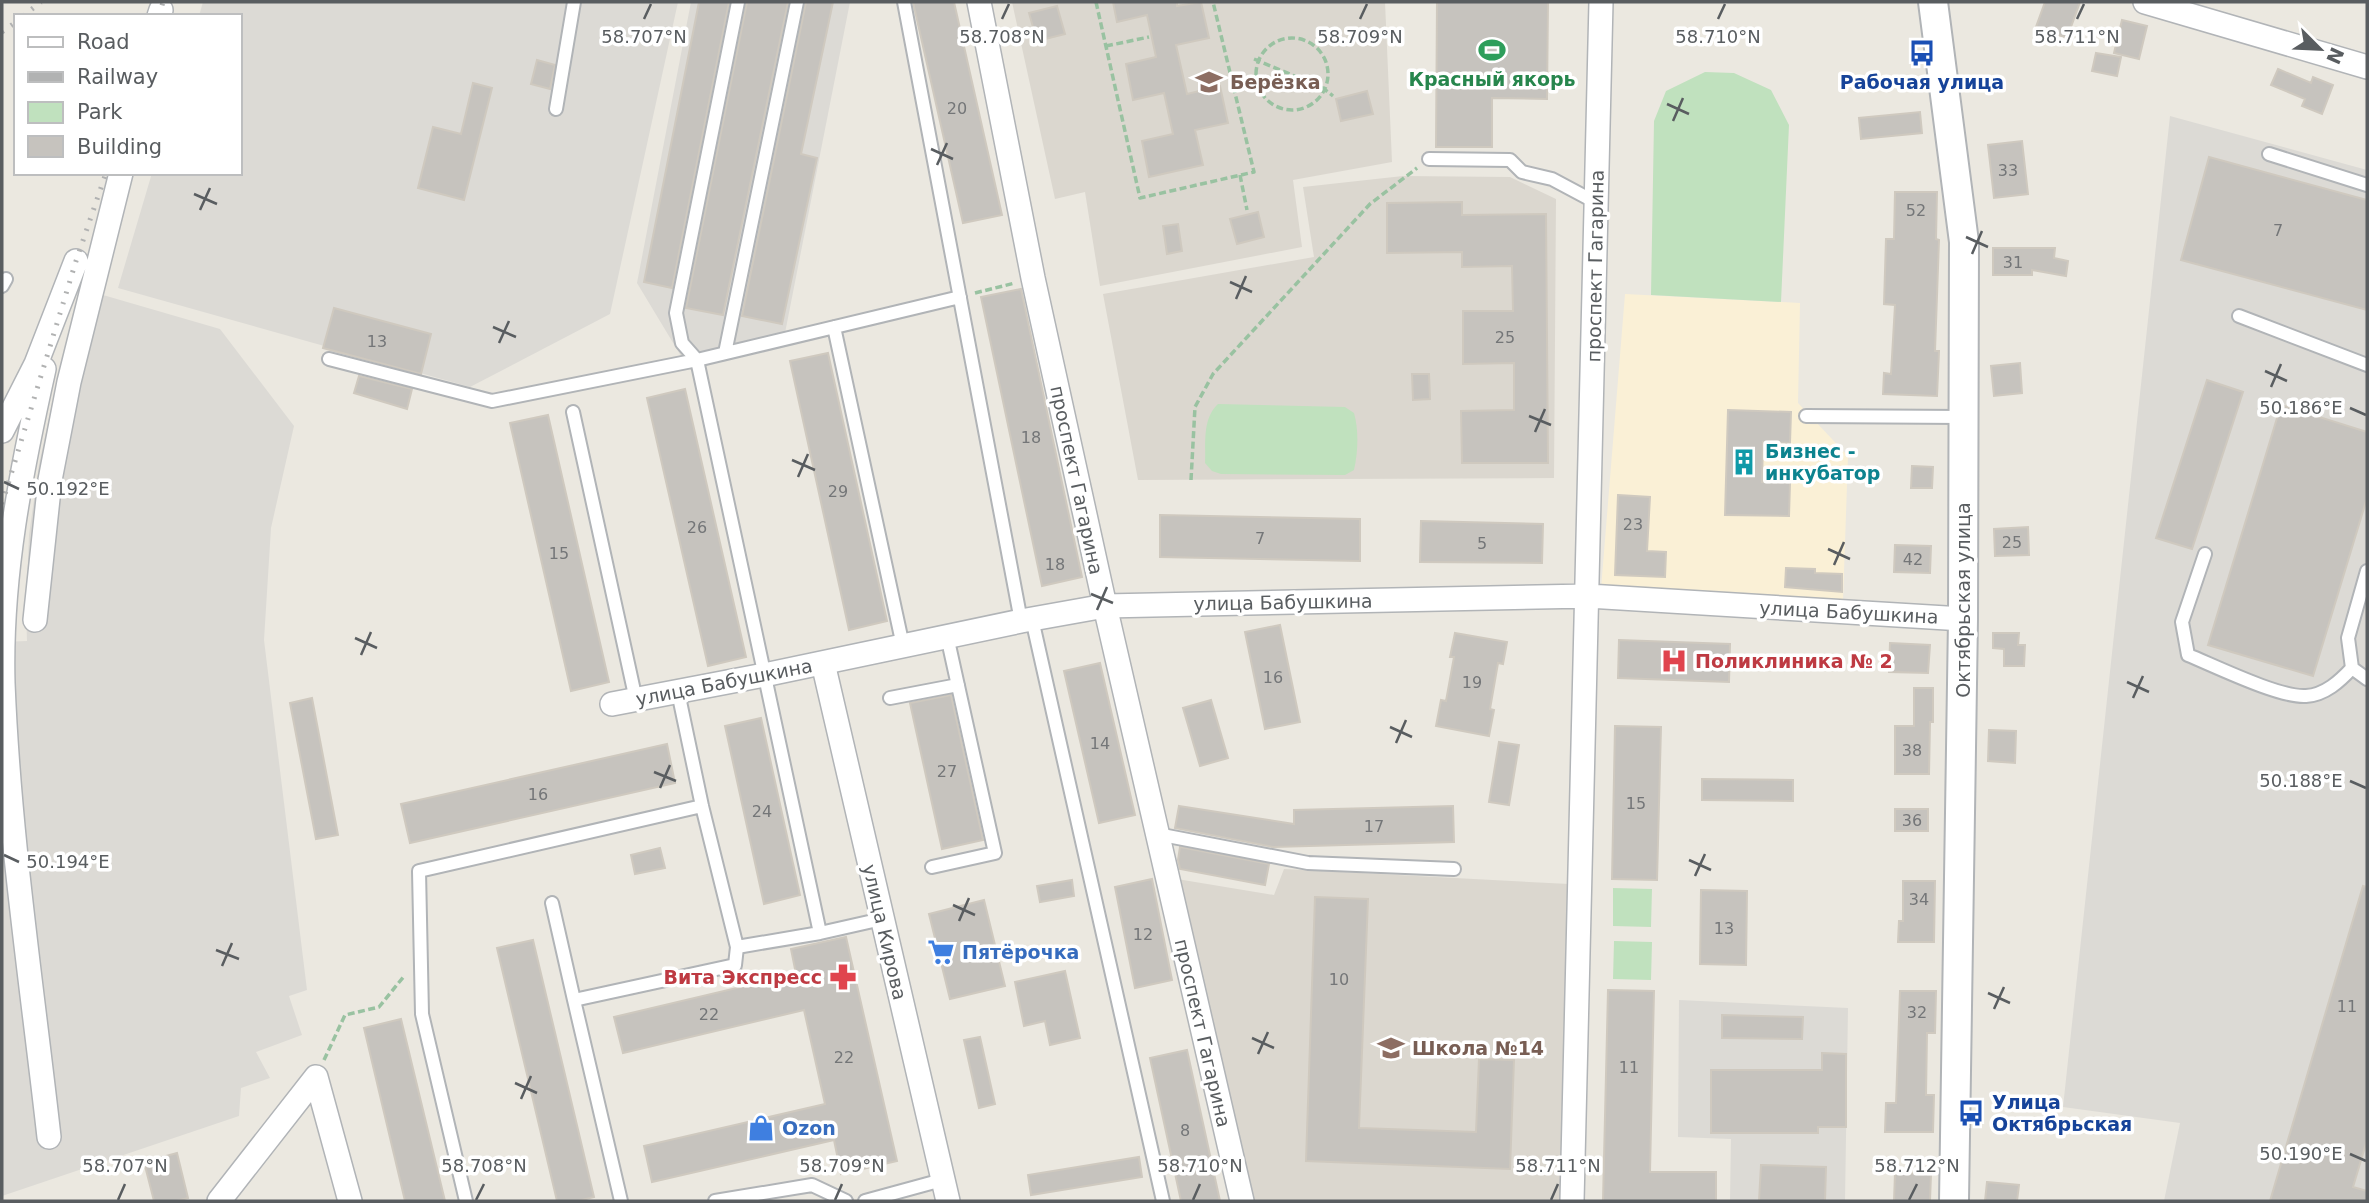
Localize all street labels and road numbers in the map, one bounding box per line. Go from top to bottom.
street label: проспект Гагарина [1582,170,1608,362]
street label: проспект Гагарина [1046,384,1108,576]
street label: Октябрьская улица [1952,502,1974,698]
street label: улица Бабушкина [1193,589,1373,615]
street label: улица Бабушкина [1759,596,1939,628]
street label: улица Бабушкина [634,654,814,710]
street label: улица Кирова [859,862,911,1002]
street label: проспект Гагарина [1171,937,1235,1129]

